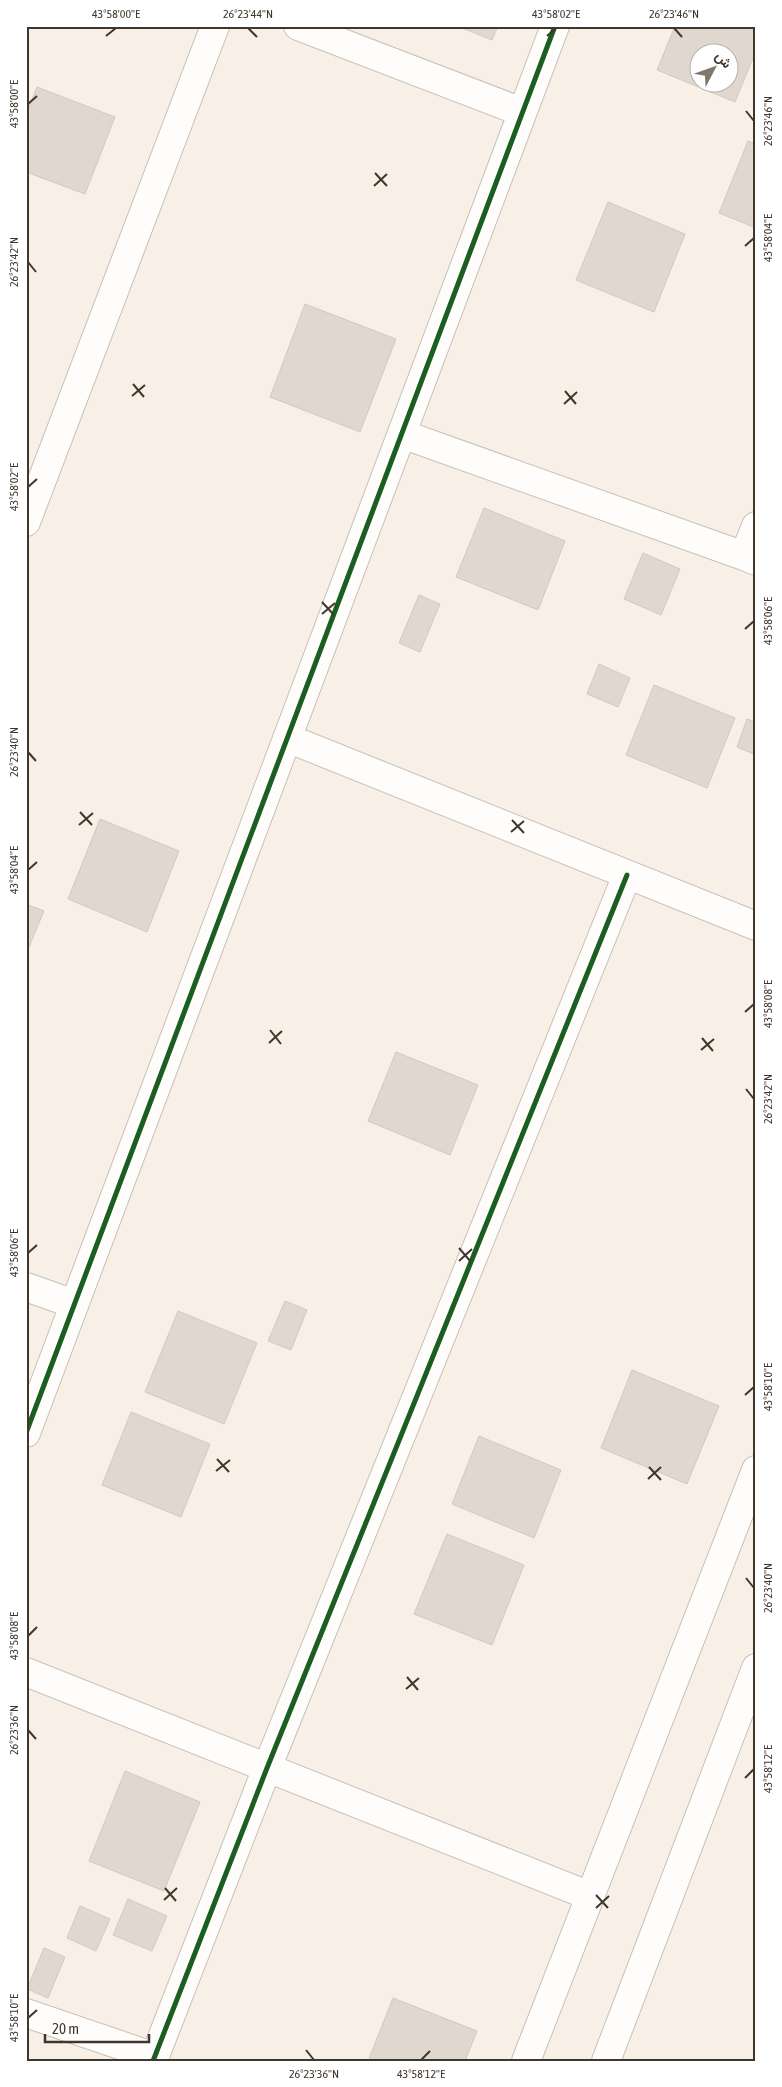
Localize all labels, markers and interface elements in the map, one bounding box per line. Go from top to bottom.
text: 43°58'00"E [92,7,140,21]
text: 26°23'44"N [223,7,273,21]
text: 43°58'02"E [532,7,580,21]
text: 26°23'46"N [649,7,699,21]
north arrow [690,42,740,92]
text: ش [711,48,735,72]
text: 43°58'00"E [7,80,21,128]
text: 26°23'46"N [761,96,775,146]
text: 43°58'04"E [761,214,775,262]
text: 26°23'42"N [7,237,21,287]
text: 43°58'02"E [7,463,21,511]
text: 43°58'06"E [761,597,775,645]
text: 26°23'40"N [7,727,21,777]
text: 43°58'04"E [7,846,21,894]
text: 43°58'08"E [761,980,775,1028]
text: 26°23'42"N [761,1074,775,1124]
text: 43°58'06"E [7,1229,21,1277]
text: 43°58'10"E [761,1363,775,1411]
text: 26°23'40"N [761,1563,775,1613]
text: 43°58'08"E [7,1612,21,1660]
text: 26°23'36"N [7,1705,21,1755]
text: 43°58'12"E [761,1745,775,1793]
text: 43°58'10"E [7,1994,21,2042]
scale bar [45,2012,149,2044]
text: 20 m [52,2020,79,2037]
text: 26°23'36"N [289,2067,339,2081]
text: 43°58'12"E [397,2067,445,2081]

